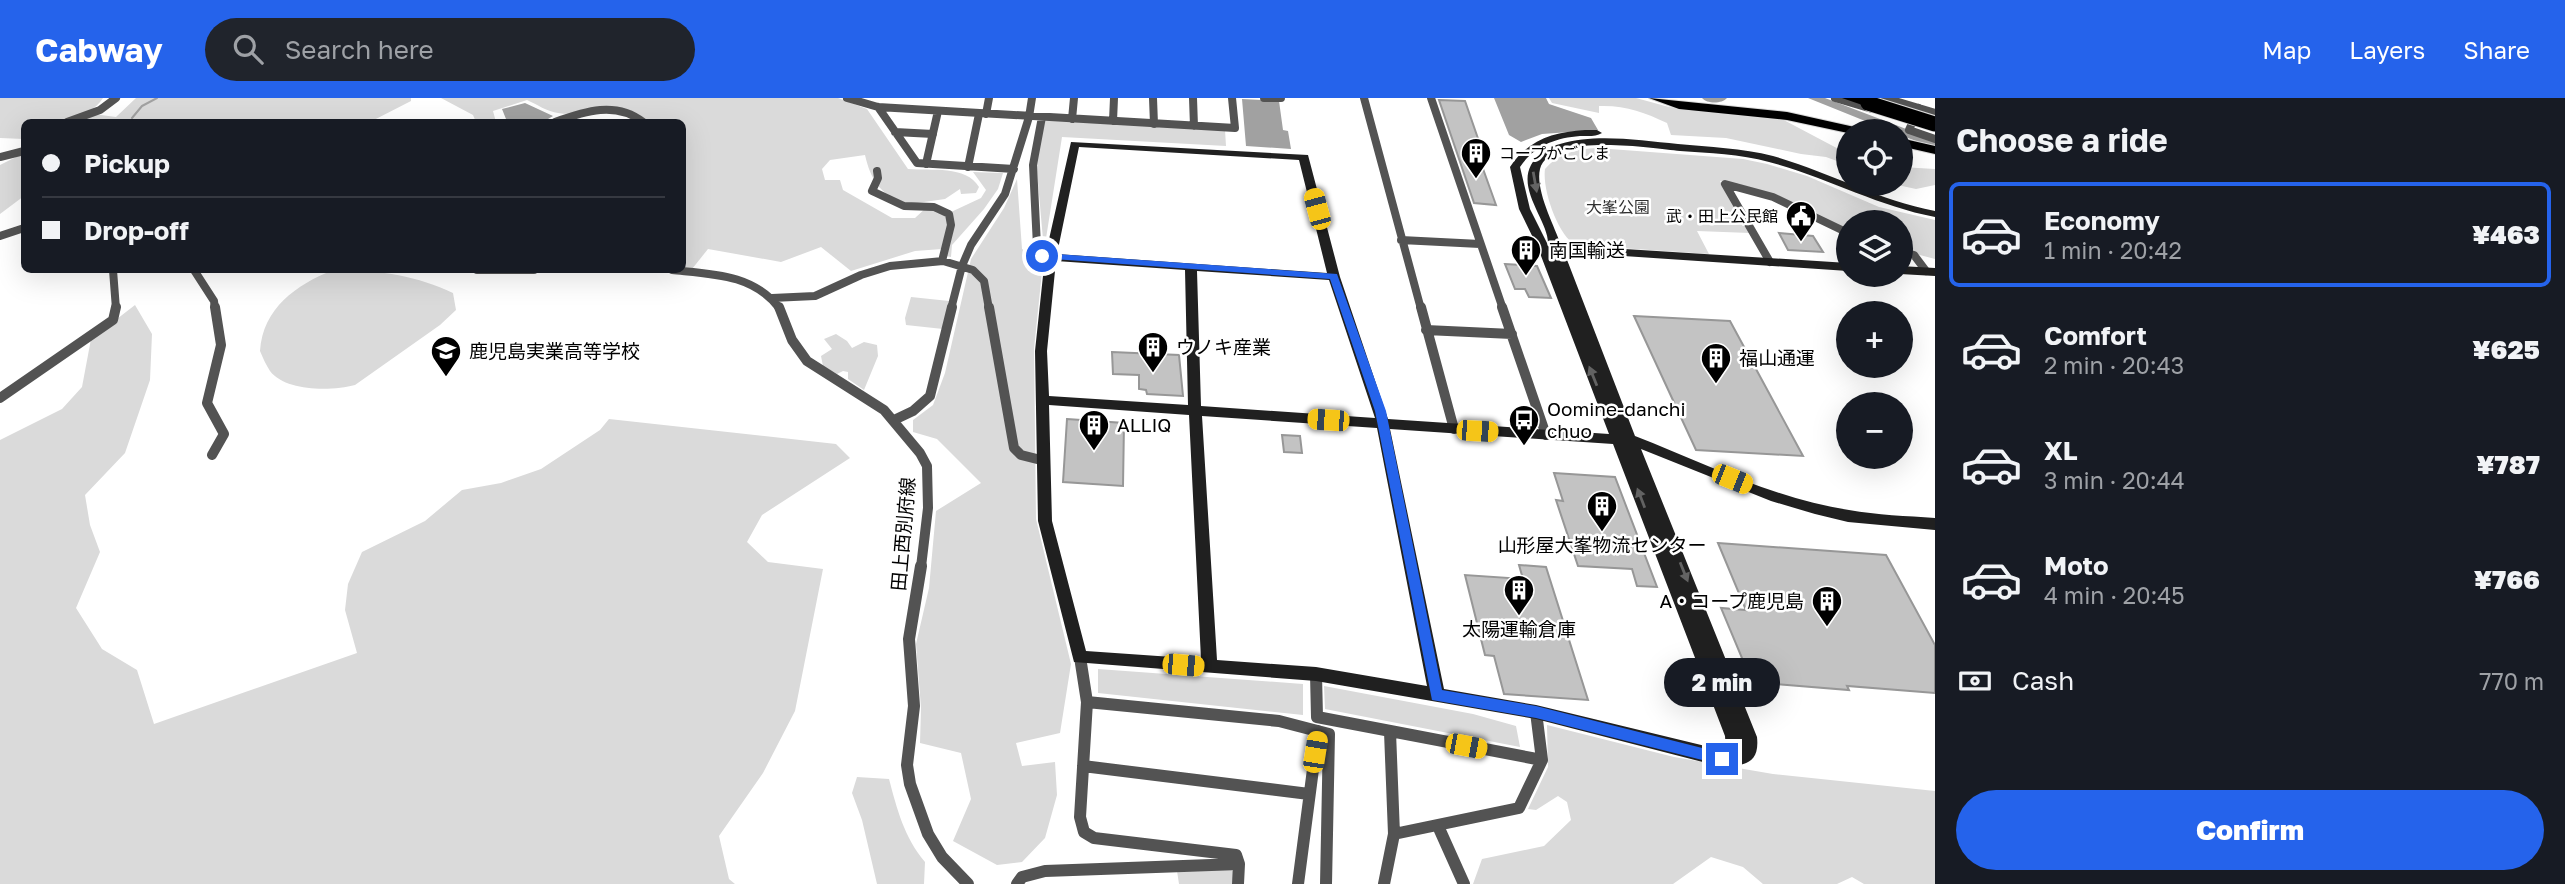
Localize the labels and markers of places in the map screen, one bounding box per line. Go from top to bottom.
building icon: コープかごしま [1459,136,1493,180]
place label: コープかごしま [1499,143,1610,163]
public building icon: 武・田上公民館 [1784,199,1818,243]
place label: 武・田上公民館 [1666,206,1778,226]
building icon: 南国輸送 [1509,233,1543,277]
place label: 南国輸送 [1549,238,1625,261]
building icon: ウノキ産業 [1136,330,1170,374]
school or university icon: 鹿児島実業高等学校 [429,334,463,378]
place label: ウノキ産業 [1176,335,1271,358]
place label: 鹿児島実業高等学校 [469,339,640,362]
building icon: 福山通運 [1699,341,1733,385]
place label: 福山通運 [1739,346,1815,369]
place label: Oomine-danchi chuo [1547,397,1686,442]
bus stop icon: Oomine-danchi chuo [1507,403,1541,447]
building icon: ALLIQ [1077,408,1111,452]
place label: ALLIQ [1117,413,1171,436]
building icon: 山形屋大峯物流センター [1585,489,1619,533]
place label: 山形屋大峯物流センター [1497,533,1707,556]
building icon: 太陽運輸倉庫 [1502,573,1536,617]
building icon: A・コープ鹿児島 [1810,584,1844,628]
place label: A・コープ鹿児島 [1659,589,1804,612]
place label: 太陽運輸倉庫 [1462,617,1576,640]

